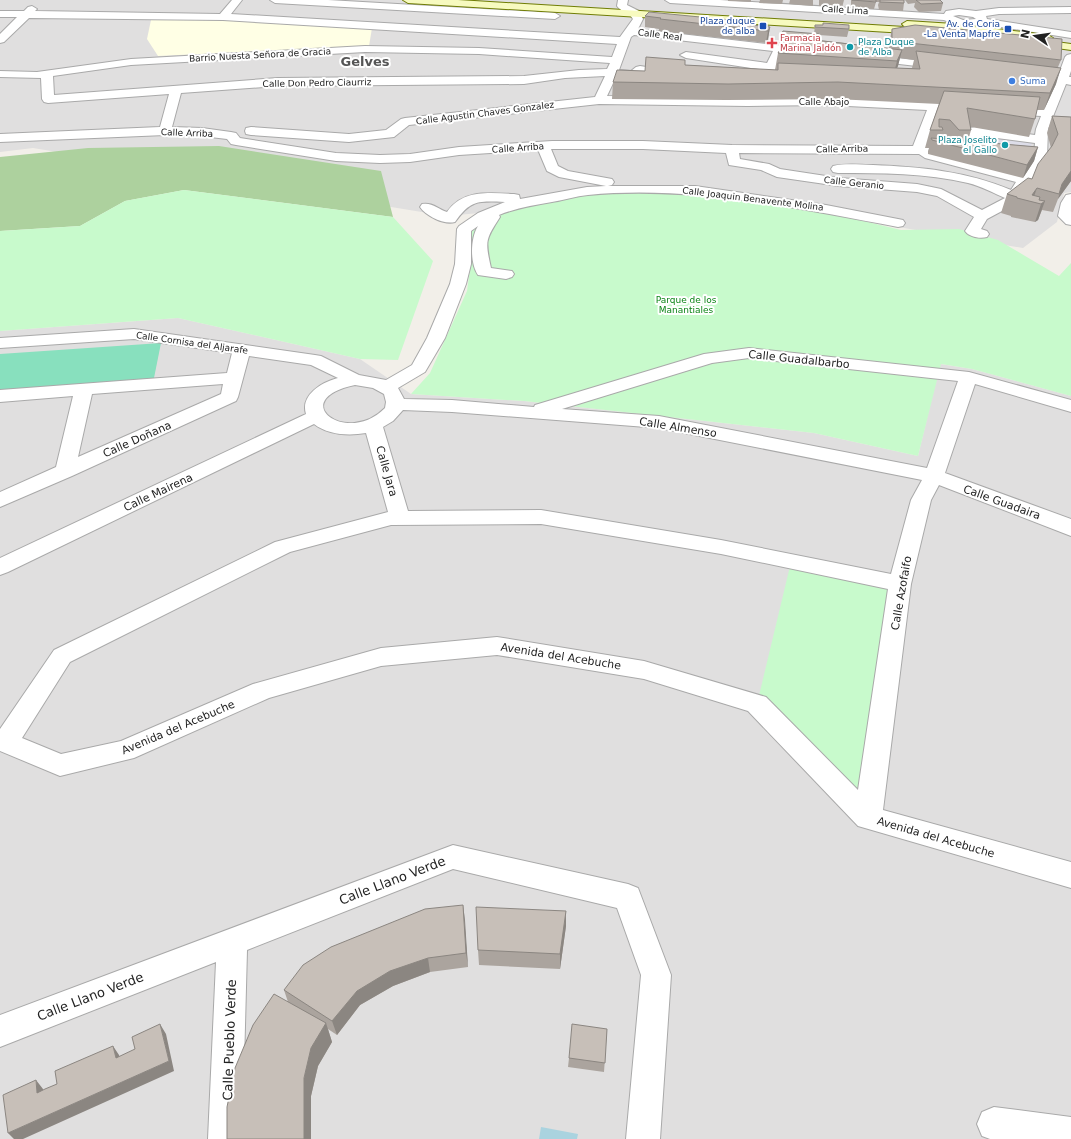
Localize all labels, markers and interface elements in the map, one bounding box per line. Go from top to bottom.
street label: Calle Lima [821,4,869,16]
place label: Plaza duque de alba [700,16,755,36]
north arrow [1015,16,1055,56]
place label: Av. de Coria -La Venta Mapfre [924,19,1000,39]
marker: Plaza duque de alba [758,21,768,31]
marker: Av. de Coria -La Venta Mapfre [1003,24,1013,34]
street label: Calle Real [637,27,683,43]
text: N [1018,28,1033,40]
place label: Farmacia Marina Jaldón [780,33,841,53]
place label: Plaza Duque de Alba [858,37,915,57]
marker: Farmacia Marina Jaldón [767,38,777,48]
marker: Plaza Duque de Alba [845,42,855,52]
street label: Barrio Nuesta Señora de Gracia [189,46,331,64]
district label: Gelves [341,54,390,69]
marker: Suma [1007,76,1017,86]
place label: Suma [1020,76,1046,86]
street label: Calle Don Pedro Ciaurriz [262,77,372,89]
street label: Calle Abajo [799,97,850,107]
street label: Calle Agustin Chaves Gonzalez [415,100,555,126]
street label: Calle Arriba [161,127,213,139]
place label: Plaza Joselito el Gallo [938,135,997,155]
marker: Plaza Joselito el Gallo [1000,140,1010,150]
street label: Calle Arriba [492,141,544,155]
street label: Calle Arriba [816,144,868,154]
street label: Calle Geranio [823,175,885,191]
street label: Calle Joaquin Benavente Molina [682,185,824,213]
park label: Parque de los Manantiales [656,295,717,315]
street label: Calle Cornisa del Aljarafe [135,330,249,356]
street label: Calle Guadalbarbo [748,348,850,371]
street label: Calle Almenso [638,415,718,440]
street label: Calle Doñana [101,419,173,460]
street label: Calle Jara [373,444,400,498]
street label: Calle Mairena [122,471,195,514]
street label: Calle Guadaira [962,482,1042,522]
street label: Calle Azofaifo [889,555,914,631]
street label: Avenida del Acebuche [500,641,622,672]
street label: Avenida del Acebuche [120,698,237,757]
street label: Avenida del Acebuche [876,814,996,861]
street label: Calle Llano Verde [337,853,448,908]
street label: Calle Llano Verde [35,969,146,1024]
street label: Calle Pueblo Verde [220,979,239,1101]

